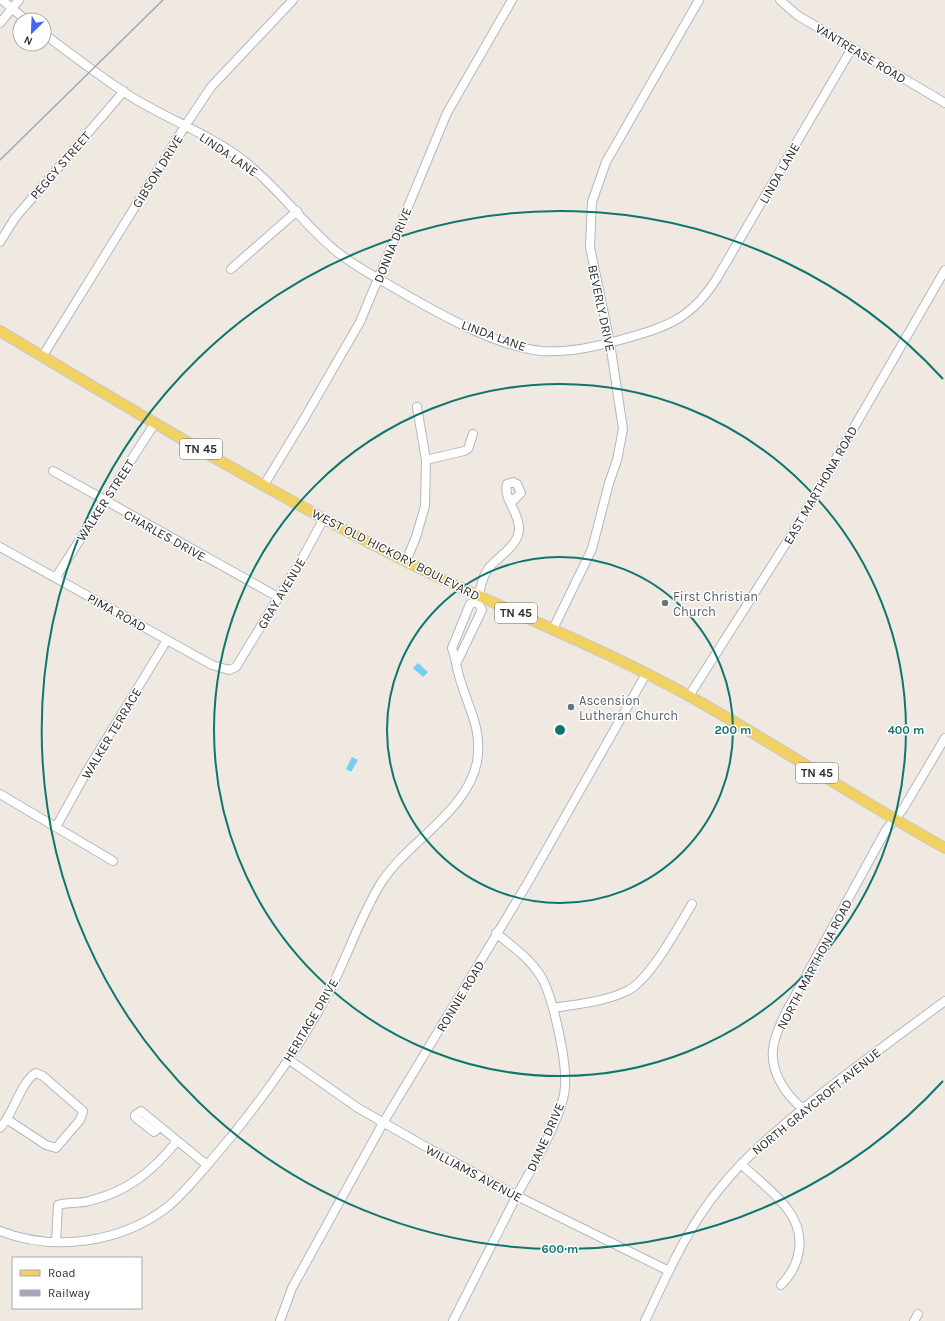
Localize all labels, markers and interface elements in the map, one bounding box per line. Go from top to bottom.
north arrow [12,12,52,52]
street label: VANTREASE ROAD [813,20,909,86]
text: N [22,33,34,48]
street label: PEGGY STREET [27,128,94,202]
street label: LINDA LANE [197,129,261,180]
street label: GIBSON DRIVE [129,132,186,210]
street label: LINDA LANE [756,140,803,206]
street label: DONNA DRIVE [371,205,414,285]
street label: BEVERLY DRIVE [585,263,618,353]
street label: LINDA LANE [460,317,528,354]
street label: EAST MARTHONA ROAD [780,423,860,547]
road number: TN 45 [180,439,222,459]
street label: WALKER STREET [73,456,138,544]
street label: WEST OLD HICKORY BOULEVARD [309,505,482,603]
street label: CHARLES DRIVE [121,507,208,564]
street label: GRAY AVENUE [254,555,308,631]
place label: First Christian Church [673,589,758,619]
street label: PIMA ROAD [85,590,149,635]
marker: First Christian Church [660,598,670,608]
road number: TN 45 [495,603,537,623]
street label: WALKER TERRACE [78,685,145,781]
place label: Ascension Lutheran Church [579,693,678,723]
marker: Ascension Lutheran Church [566,702,576,712]
centre of rings [553,723,567,737]
text: 200 m [715,723,751,737]
text: 400 m [888,723,924,737]
road number: TN 45 [796,763,838,783]
street label: NORTH MARTHONA ROAD [774,897,855,1032]
street label: RONNIE ROAD [433,958,488,1035]
street label: HERITAGE DRIVE [280,976,341,1065]
street label: NORTH GRAYCROFT AVENUE [749,1045,884,1158]
street label: DIANE DRIVE [524,1100,567,1174]
street label: WILLIAMS AVENUE [423,1142,524,1205]
text: 600 m [542,1242,578,1256]
legend [12,1257,142,1309]
text: Road [48,1266,76,1280]
text: Railway [48,1286,90,1300]

